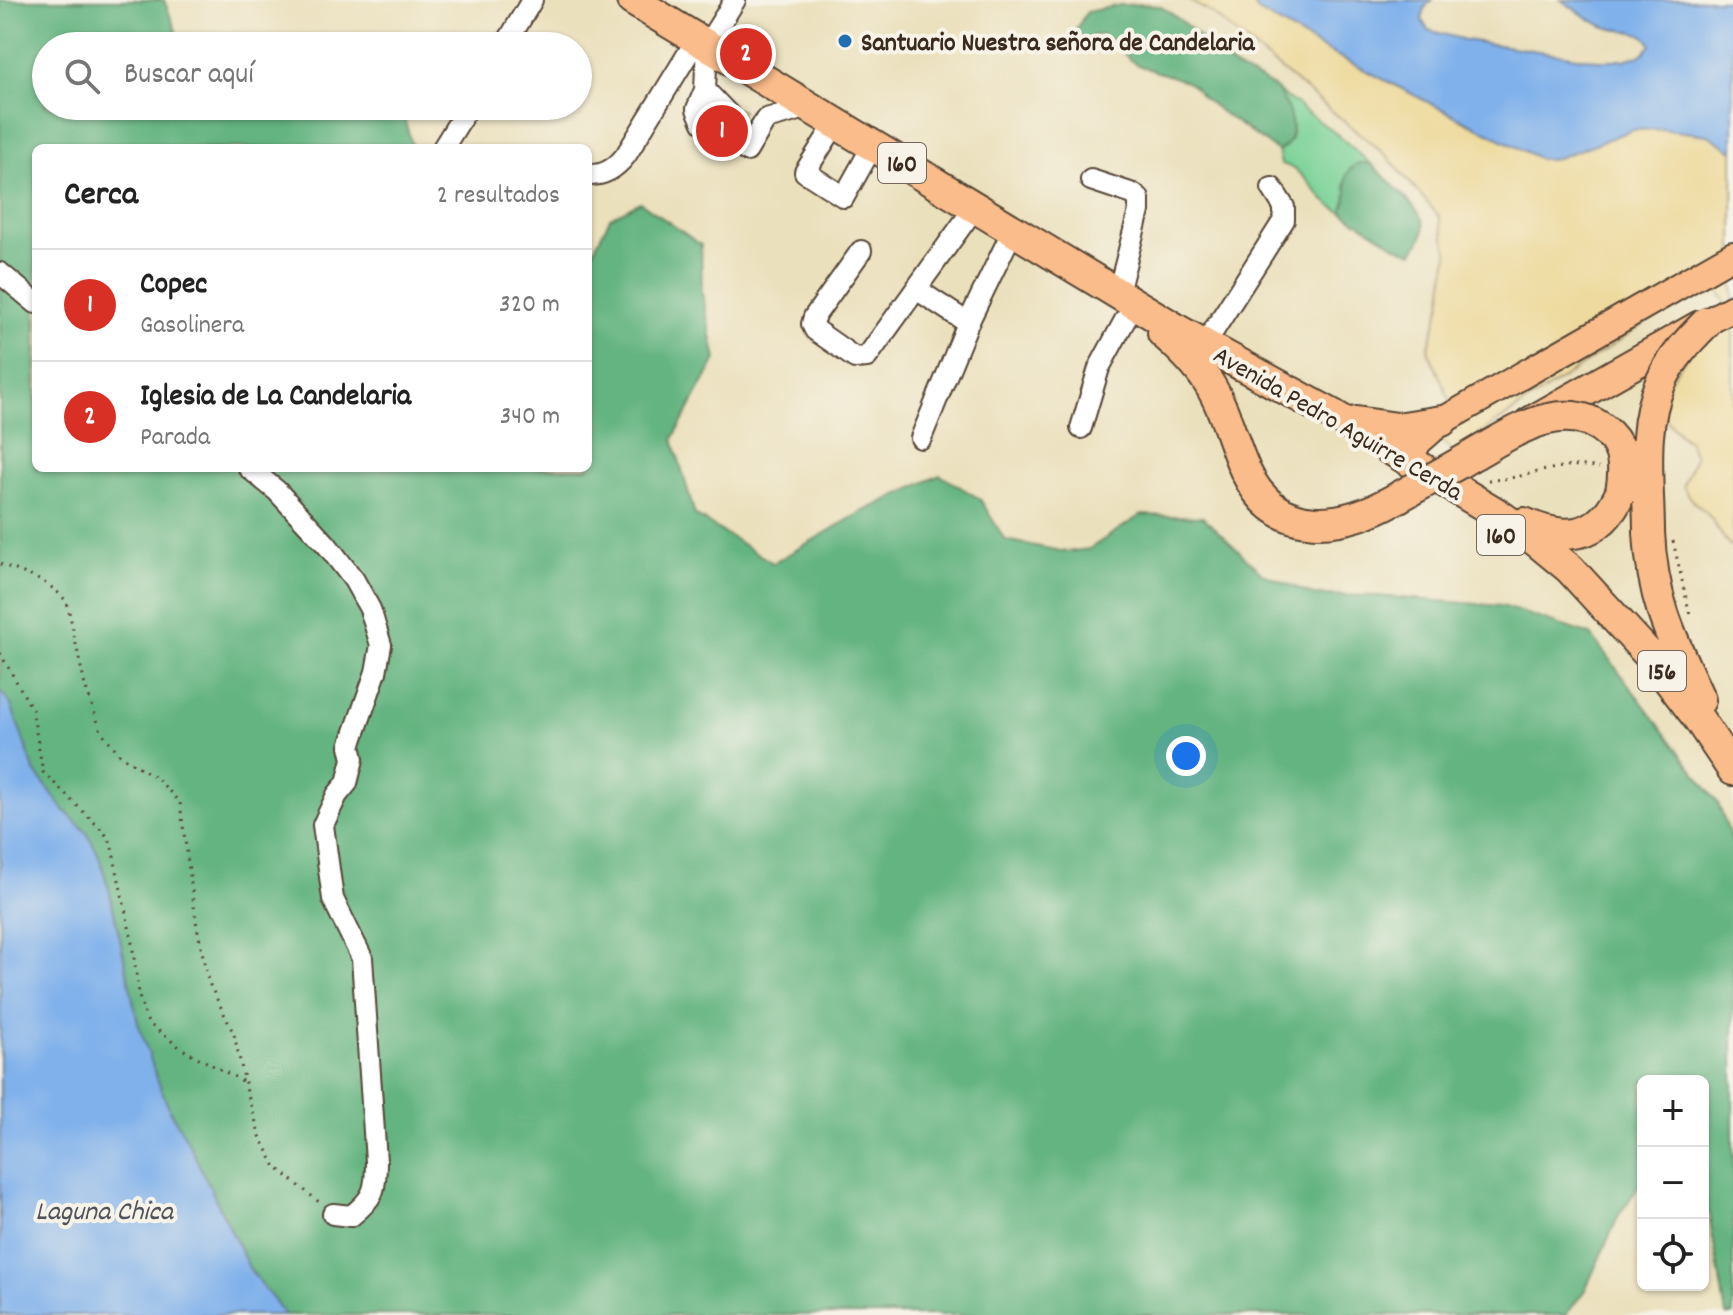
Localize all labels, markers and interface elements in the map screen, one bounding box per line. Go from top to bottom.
pin: 2 [720,24,772,84]
place label: Santuario Nuestra señora de Candelaria [861,26,1255,63]
search box [32,32,592,120]
marker: Santuario Nuestra señora de Candelaria [836,32,854,50]
icon: search [60,54,104,98]
text: Buscar aquí [124,55,254,98]
pin: 1 [696,101,748,161]
road number: 160 [878,143,926,183]
text: Cerca [64,172,138,221]
text: 2 resultados [437,178,560,215]
text: Copec [140,265,207,308]
text: 1 [87,287,93,324]
text: 320 m [499,287,560,324]
text: Gasolinera [140,308,244,345]
street label: Avenida Pedro Aguirre Cerda [1206,338,1470,512]
text: Iglesia de La Candelaria [140,377,411,420]
text: 2 [84,399,96,436]
text: 340 m [500,399,560,436]
text: Parada [140,420,210,457]
road number: 160 [1477,515,1525,555]
road number: 156 [1638,651,1686,691]
your location [1166,736,1206,776]
map controls [1637,1075,1709,1291]
button: + [1637,1075,1709,1147]
button: − [1637,1147,1709,1219]
water label: Laguna Chica [35,1194,175,1234]
button: locate [1637,1219,1709,1291]

